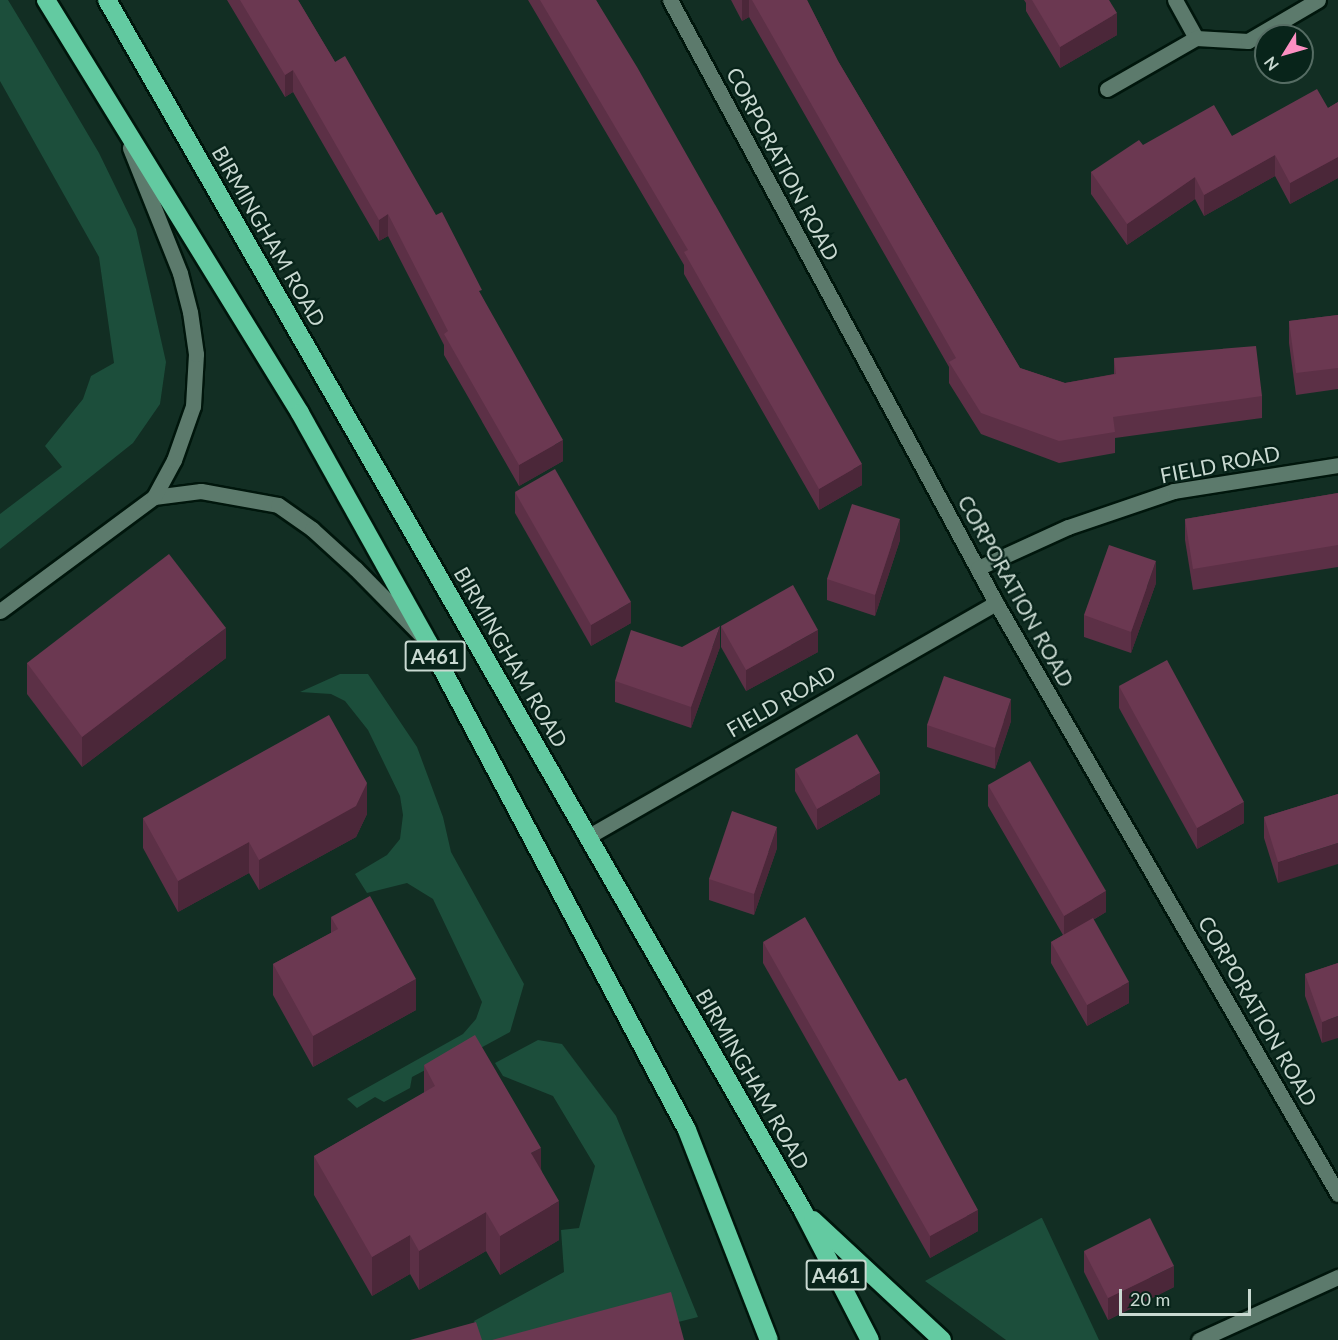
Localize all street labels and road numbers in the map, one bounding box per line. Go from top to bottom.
street label: CORPORATION ROAD [721,63,845,265]
street label: BIRMINGHAM ROAD [207,141,331,331]
street label: FIELD ROAD [1158,440,1282,488]
street label: CORPORATION ROAD [953,491,1079,691]
street label: BIRMINGHAM ROAD [449,562,573,752]
road number: A461 [404,639,466,673]
street label: FIELD ROAD [722,660,840,742]
street label: CORPORATION ROAD [1193,912,1323,1110]
street label: BIRMINGHAM ROAD [691,984,815,1174]
road number: A461 [804,1258,868,1292]

